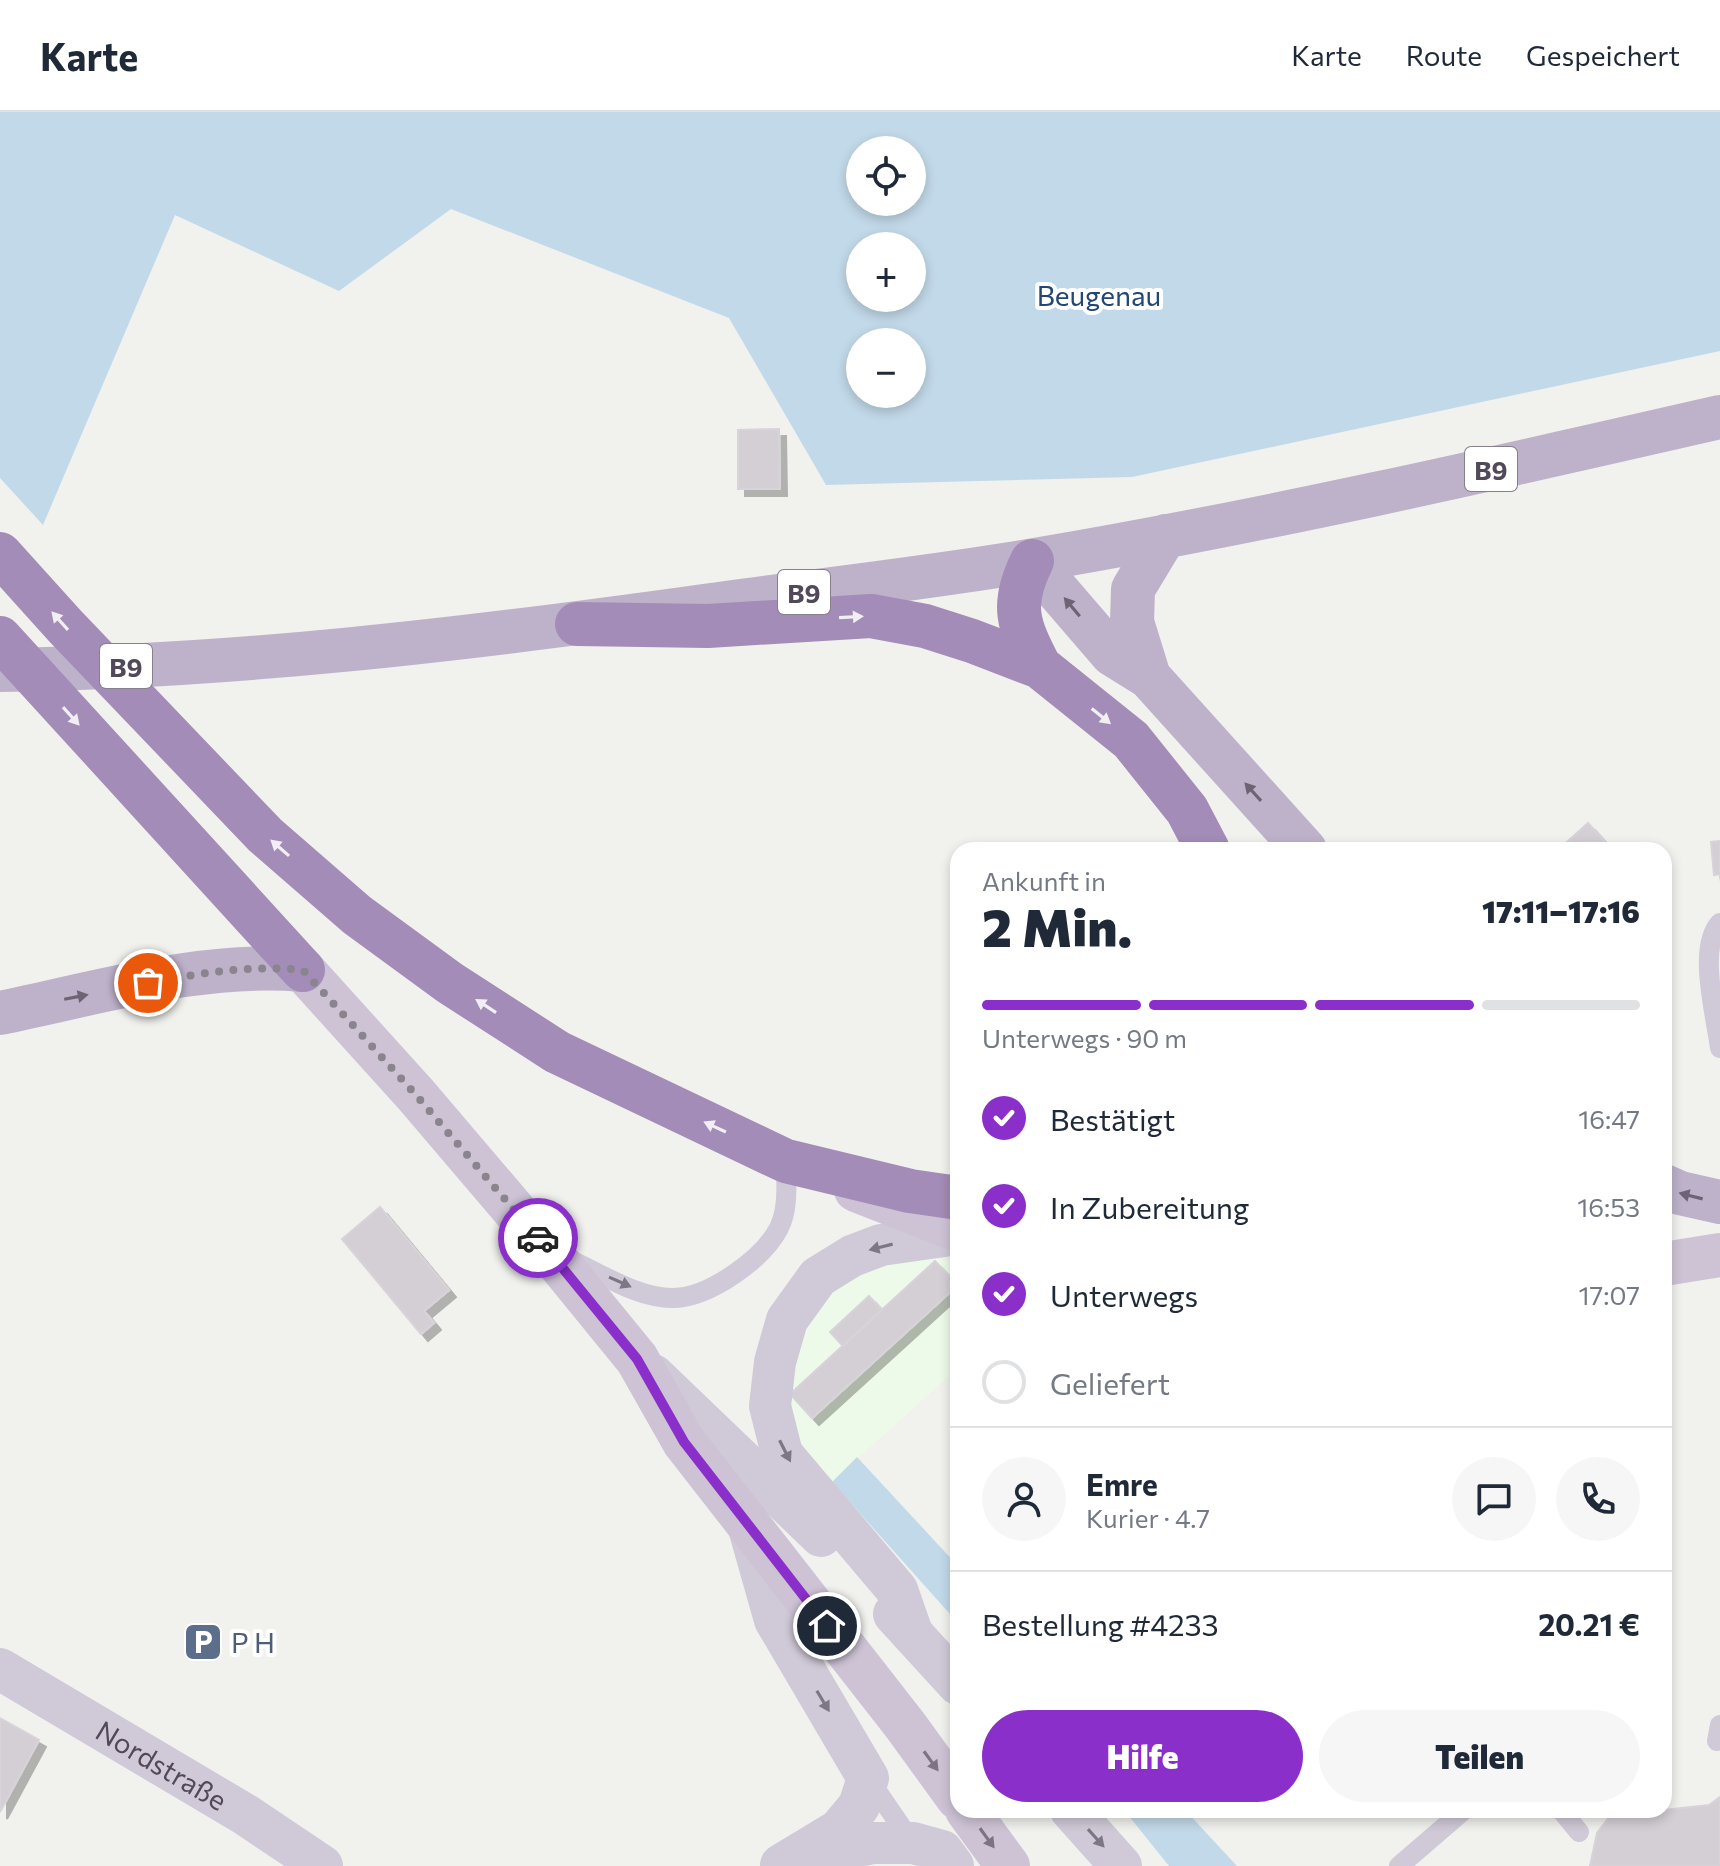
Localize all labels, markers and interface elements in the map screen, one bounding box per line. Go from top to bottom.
text: Karte [40,32,138,79]
text: Karte [1291,38,1362,72]
text: Route [1406,38,1482,72]
text: Gespeichert [1526,38,1680,72]
map controls [846,136,926,408]
button: locate [846,136,926,216]
button: + [846,232,926,312]
park label: Beugenau [1037,278,1161,312]
button: − [846,328,926,408]
road number: B9 [1465,447,1517,491]
road number: B9 [778,570,830,614]
one-way arrow [1064,597,1081,617]
one-way arrow [52,611,70,630]
one-way arrow [839,611,864,624]
road number: B9 [100,644,152,688]
one-way arrow [62,706,80,725]
one-way arrow [1091,707,1111,723]
one-way arrow [1244,783,1262,802]
one-way arrow [270,840,290,857]
text: Ankunft in [982,865,1106,896]
text: 17:11–17:16 [1482,892,1640,929]
text: 2 Min. [982,894,1132,958]
pin [114,949,182,1017]
icon: bag [126,961,170,1005]
one-way arrow [64,991,89,1003]
one-way arrow [475,999,496,1014]
text: Unterwegs · 90 m [982,1022,1187,1053]
icon: check [982,1096,1026,1140]
text: Bestätigt [1050,1100,1175,1137]
text: 16:47 [1578,1103,1640,1134]
one-way arrow [704,1120,727,1134]
icon: check [982,1184,1026,1228]
text: In Zubereitung [1050,1188,1249,1225]
one-way arrow [1679,1189,1704,1201]
text: 16:53 [1577,1191,1640,1222]
courier [498,1198,578,1278]
icon: car [516,1216,560,1260]
one-way arrow [869,1241,894,1253]
icon: check [982,1272,1026,1316]
one-way arrow [608,1275,631,1289]
text: Unterwegs [1050,1276,1198,1313]
text: 17:07 [1578,1279,1640,1310]
text: Geliefert [1050,1364,1170,1401]
one-way arrow [778,1440,792,1463]
button: person [982,1457,1066,1541]
button: chat [1452,1457,1536,1541]
button: phone [1556,1457,1640,1541]
text: Emre [1086,1465,1158,1502]
text: Kurier · 4.7 [1086,1502,1210,1533]
pin [793,1592,861,1660]
icon: home [805,1604,849,1648]
text: Bestellung #4233 [982,1605,1219,1642]
text: 20.21 € [1538,1605,1640,1642]
parking icon: P H [182,1621,224,1663]
place label: P H [231,1625,275,1659]
one-way arrow [816,1690,830,1712]
button: Hilfe [982,1710,1303,1802]
button: Teilen [1319,1710,1640,1802]
street label: Nordstraße [90,1713,233,1817]
one-way arrow [923,1751,939,1771]
one-way arrow [979,1828,995,1848]
one-way arrow [1087,1828,1105,1847]

